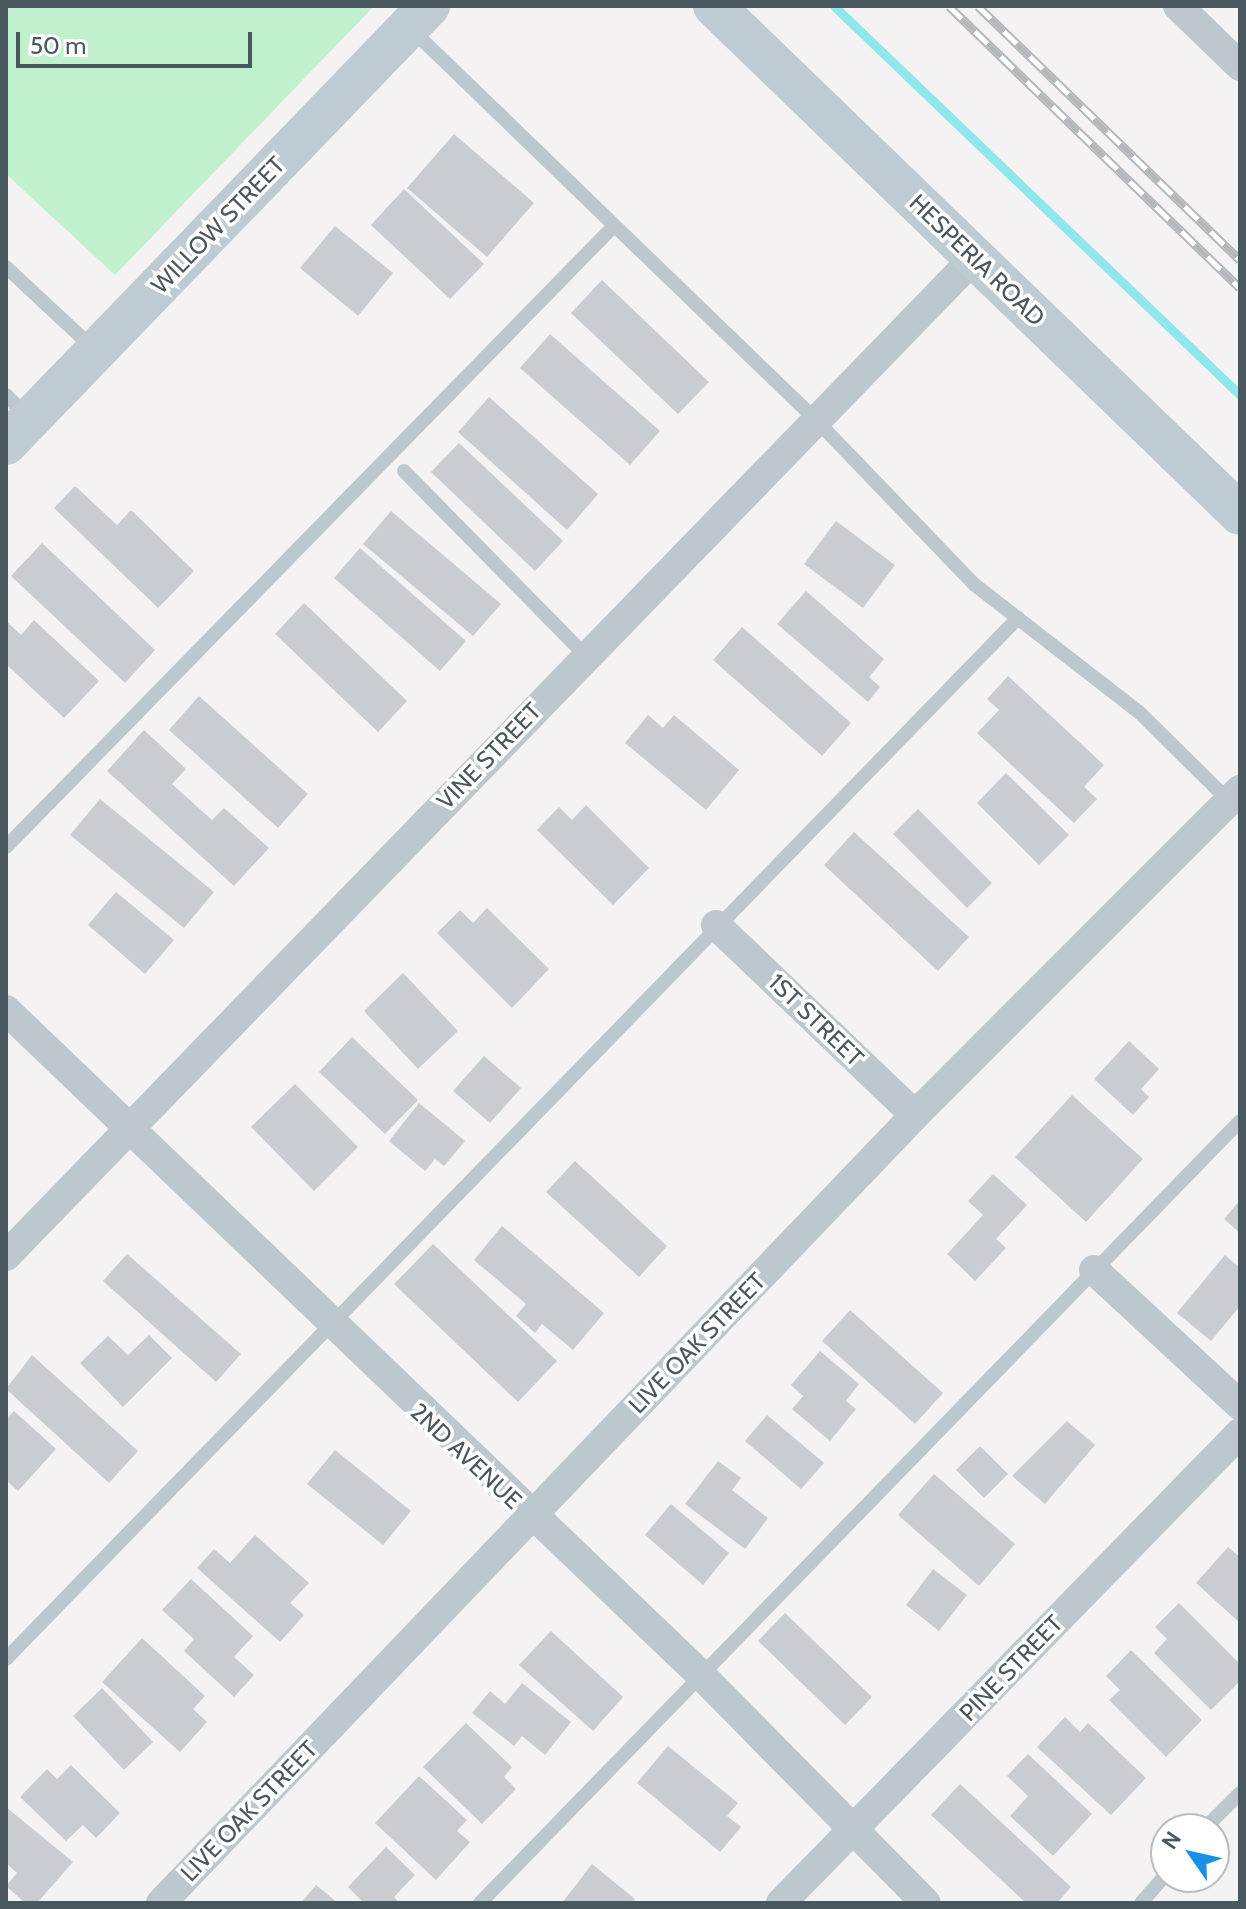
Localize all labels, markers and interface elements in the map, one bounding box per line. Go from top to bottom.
scale bar [20,16,256,66]
text: 50 m [30,31,86,60]
street label: WILLOW STREET [145,150,291,300]
street label: HESPERIA ROAD [903,188,1051,332]
street label: VINE STREET [431,697,547,815]
street label: 1ST STREET [763,968,869,1072]
street label: LIVE OAK STREET [623,1267,771,1419]
street label: 2ND AVENUE [404,1397,528,1515]
street label: PINE STREET [953,1609,1069,1727]
street label: LIVE OAK STREET [175,1735,323,1887]
north arrow [1150,1813,1230,1893]
text: N [1156,1826,1187,1854]

